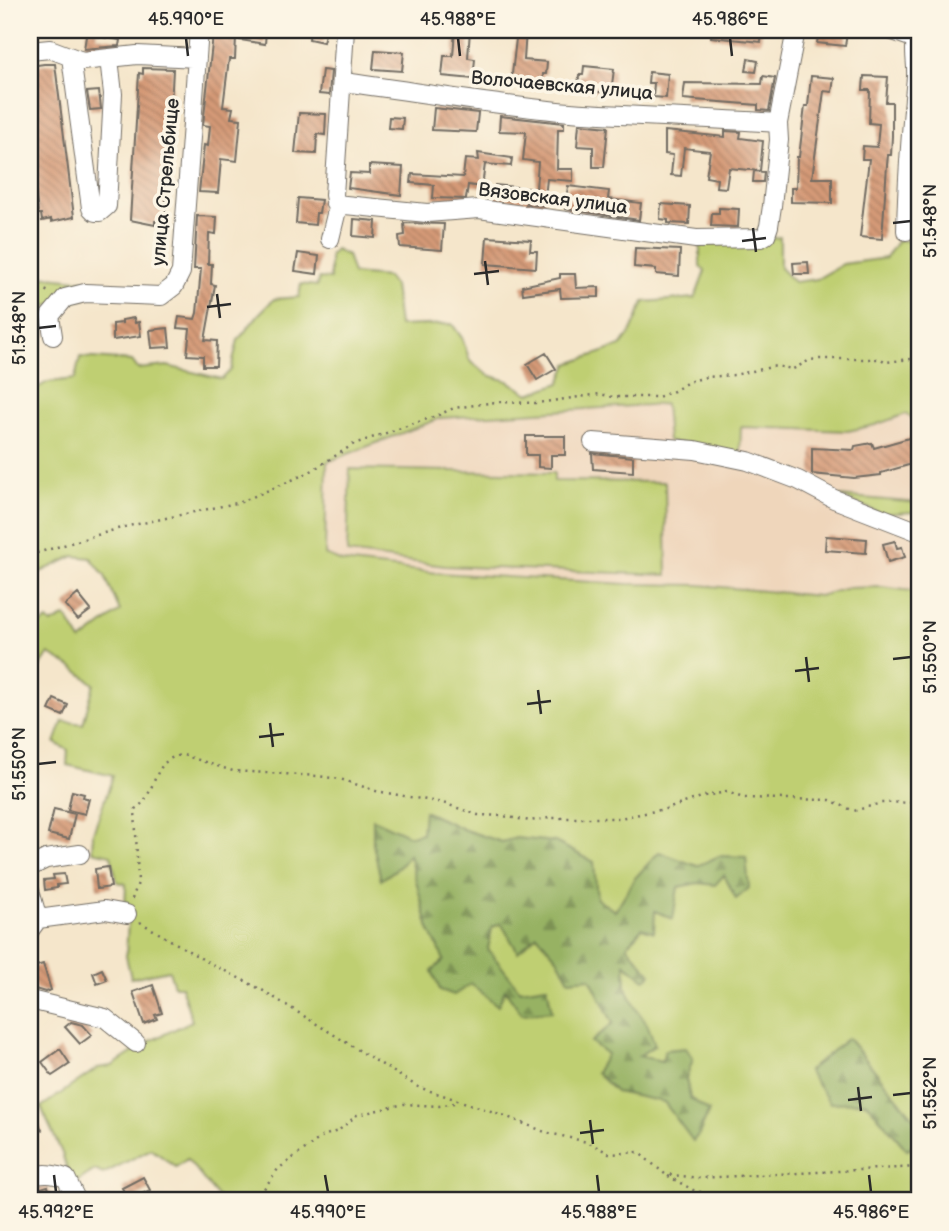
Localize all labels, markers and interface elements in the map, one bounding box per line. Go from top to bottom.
text: 45.990°E [148,9,224,30]
text: 45.988°E [420,9,496,30]
text: 45.986°E [692,9,768,30]
street label: Волочаевская улица [470,67,654,105]
street label: улица Стрельбище [147,97,185,267]
street label: Вязовская улица [477,178,629,220]
text: 51.548°N [920,184,941,258]
text: 51.548°N [9,291,30,365]
text: 51.550°N [920,620,941,694]
text: 51.550°N [9,727,30,801]
text: 51.552°N [920,1056,941,1130]
text: 45.992°E [18,1202,94,1223]
text: 45.990°E [290,1202,366,1223]
text: 45.988°E [561,1202,637,1223]
text: 45.986°E [833,1202,909,1223]

